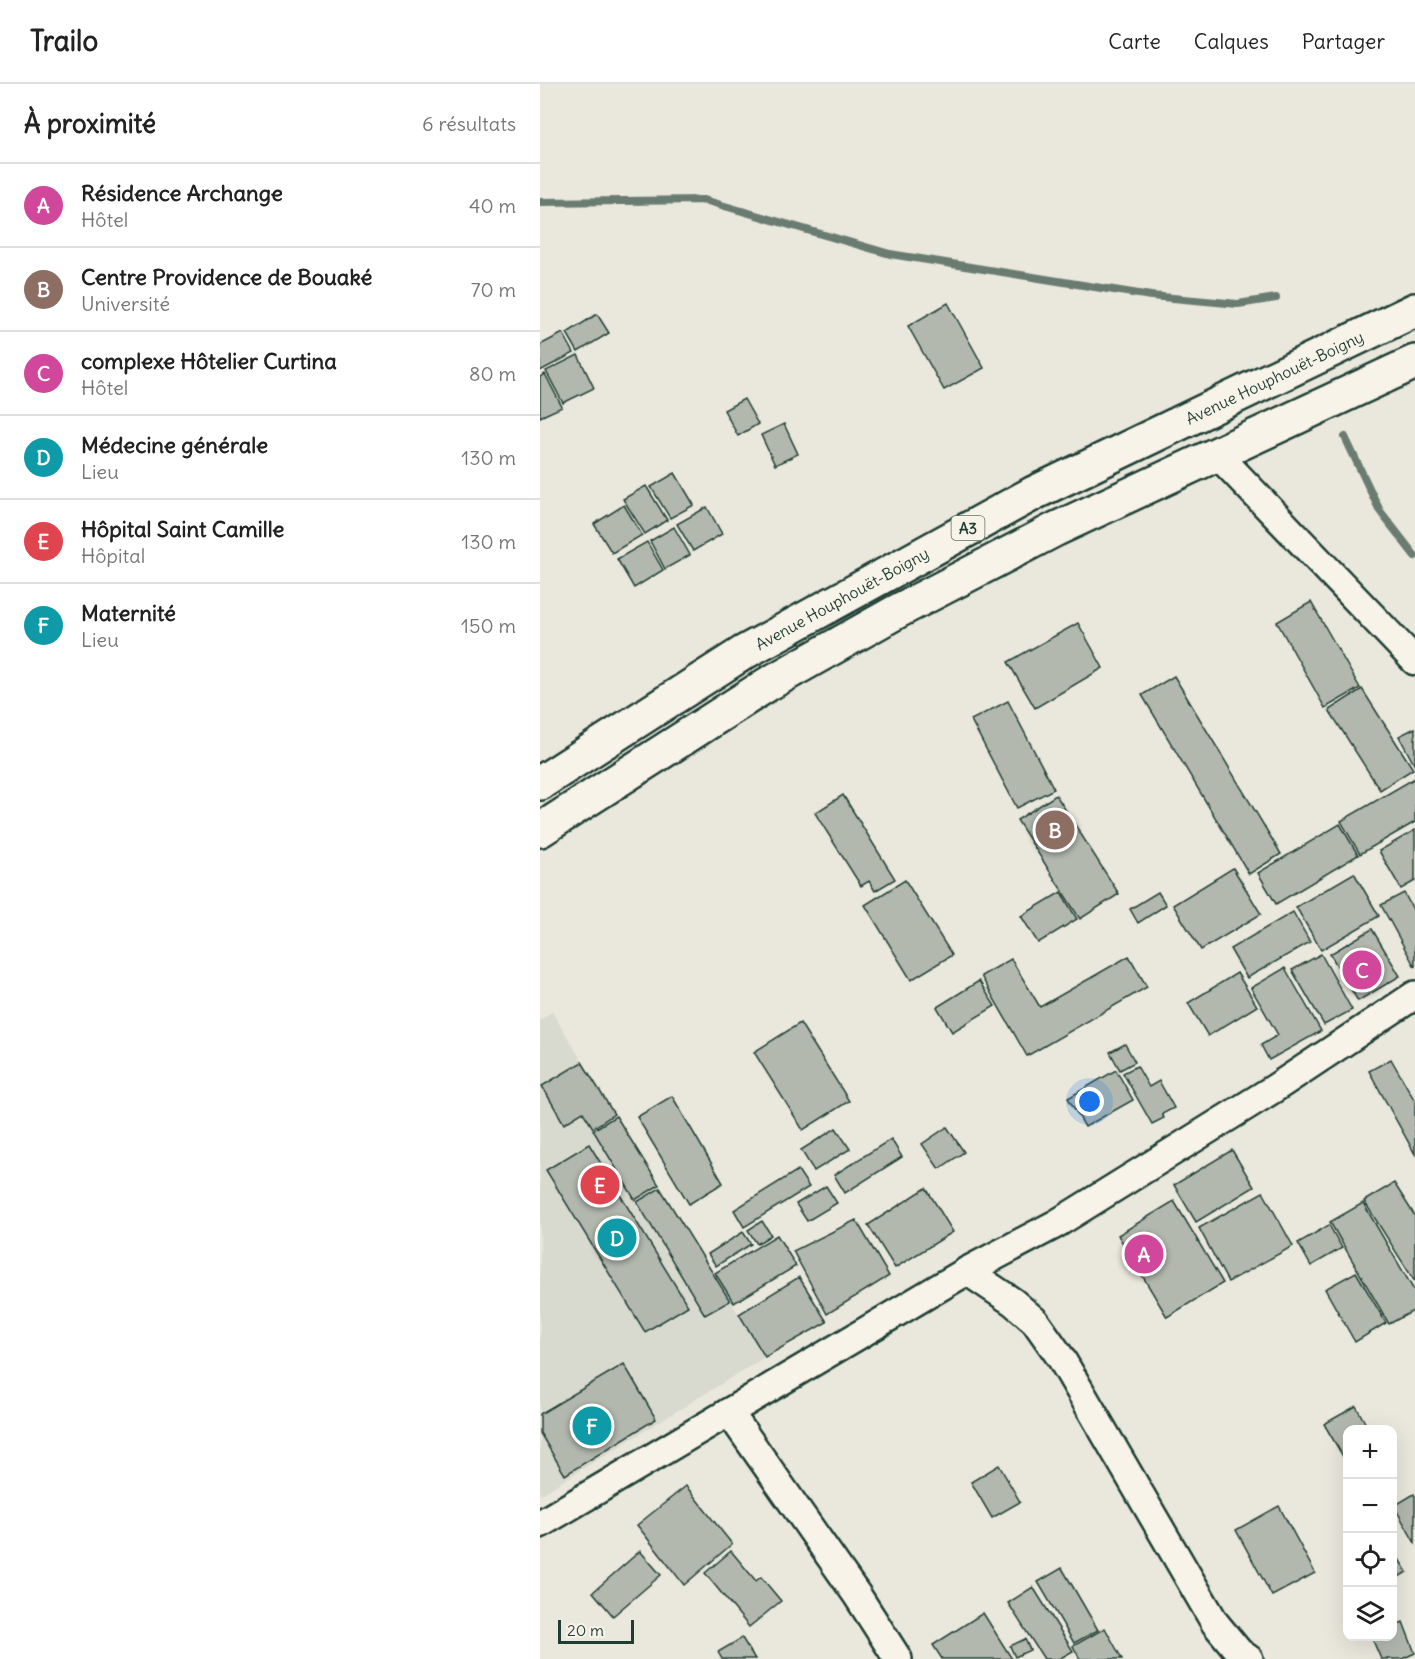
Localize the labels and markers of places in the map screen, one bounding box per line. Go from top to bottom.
pin: B [1036,808,1074,852]
pin: C [1342,948,1382,992]
pin: E [580,1162,620,1208]
pin: D [598,1216,637,1260]
pin: A [1124,1232,1164,1276]
pin: F [572,1404,612,1448]

